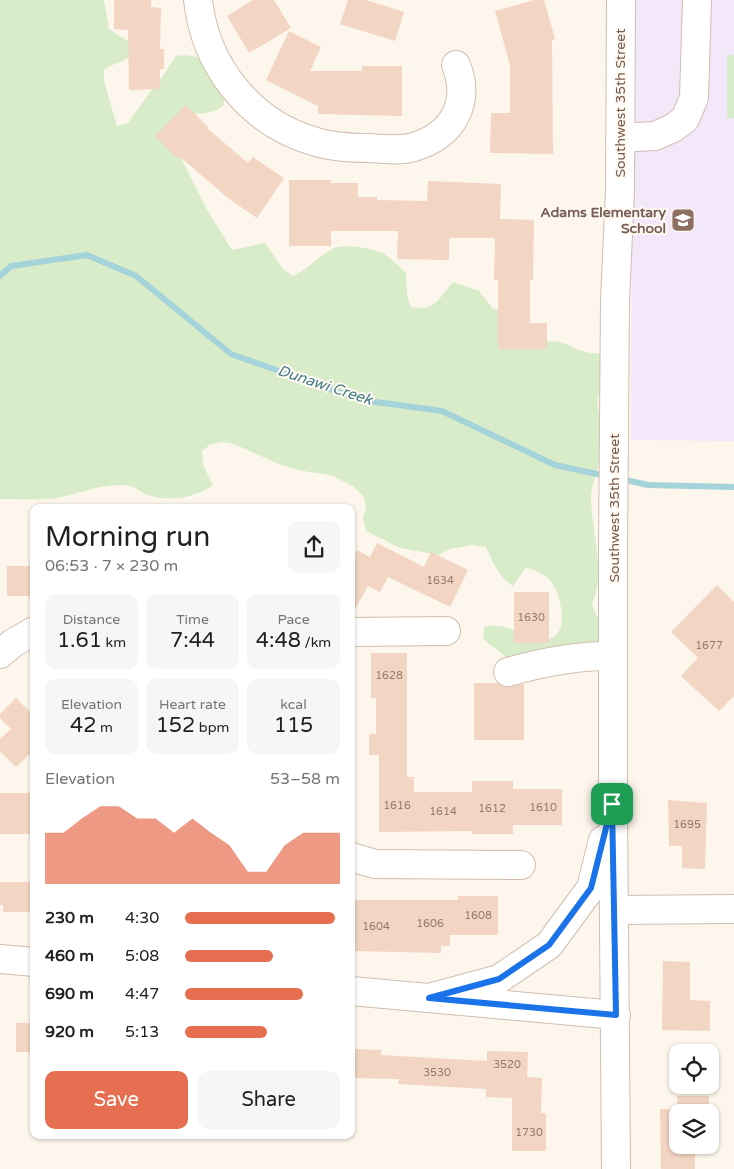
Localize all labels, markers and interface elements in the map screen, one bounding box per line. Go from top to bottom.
street label: Southwest 35th Street [612,28,629,178]
place label: Adams Elementary School [540,204,666,237]
school or university icon: Adams Elementary School [670,207,696,233]
water label: Dunawi Creek [276,361,376,409]
street label: Southwest 35th Street [606,433,623,583]
text: Morning run [45,520,210,554]
button: share [288,521,340,573]
text: 06:53 · 7 × 230 m [45,556,178,576]
house number: 1634 [426,574,454,587]
text: Distance [63,611,120,628]
text: Time [176,611,209,628]
text: Pace [277,611,310,628]
house number: 1630 [517,611,545,624]
text: 1.61 [57,628,102,653]
text: 7:44 [170,628,215,653]
text: 4:48 [256,628,301,653]
text: km [102,634,126,651]
text: /km [301,634,331,651]
house number: 1677 [695,639,723,652]
house number: 1628 [375,669,403,682]
text: Elevation [61,696,122,713]
text: Heart rate [159,696,226,713]
text: kcal [280,696,307,713]
text: 42 [70,713,96,738]
text: 152 [156,713,195,738]
text: 115 [274,713,313,738]
text: m [96,719,113,736]
text: bpm [195,719,229,736]
text: Elevation [45,769,115,789]
text: 53–58 m [270,769,340,789]
pin [591,783,633,825]
icon: arrive [598,790,626,818]
house number: 1616 [383,799,411,812]
house number: 1610 [529,801,557,814]
house number: 1612 [478,802,506,815]
house number: 1614 [429,805,457,818]
house number: 1695 [673,818,701,831]
text: 230 m [45,908,94,928]
text: 4:30 [125,908,159,928]
house number: 1608 [464,909,492,922]
house number: 1606 [416,917,444,930]
house number: 1604 [362,920,390,933]
text: 460 m [45,946,94,966]
text: 5:08 [125,946,159,966]
text: 690 m [45,984,94,1004]
text: 4:47 [125,984,159,1004]
text: 920 m [45,1022,94,1042]
text: 5:13 [125,1022,159,1042]
map controls [669,1044,719,1154]
button: locate [669,1044,719,1094]
house number: 3520 [493,1058,521,1071]
house number: 3530 [423,1066,451,1079]
button: Save [45,1071,188,1129]
button: Share [198,1071,340,1129]
button: layers [669,1104,719,1154]
house number: 1730 [515,1126,543,1139]

